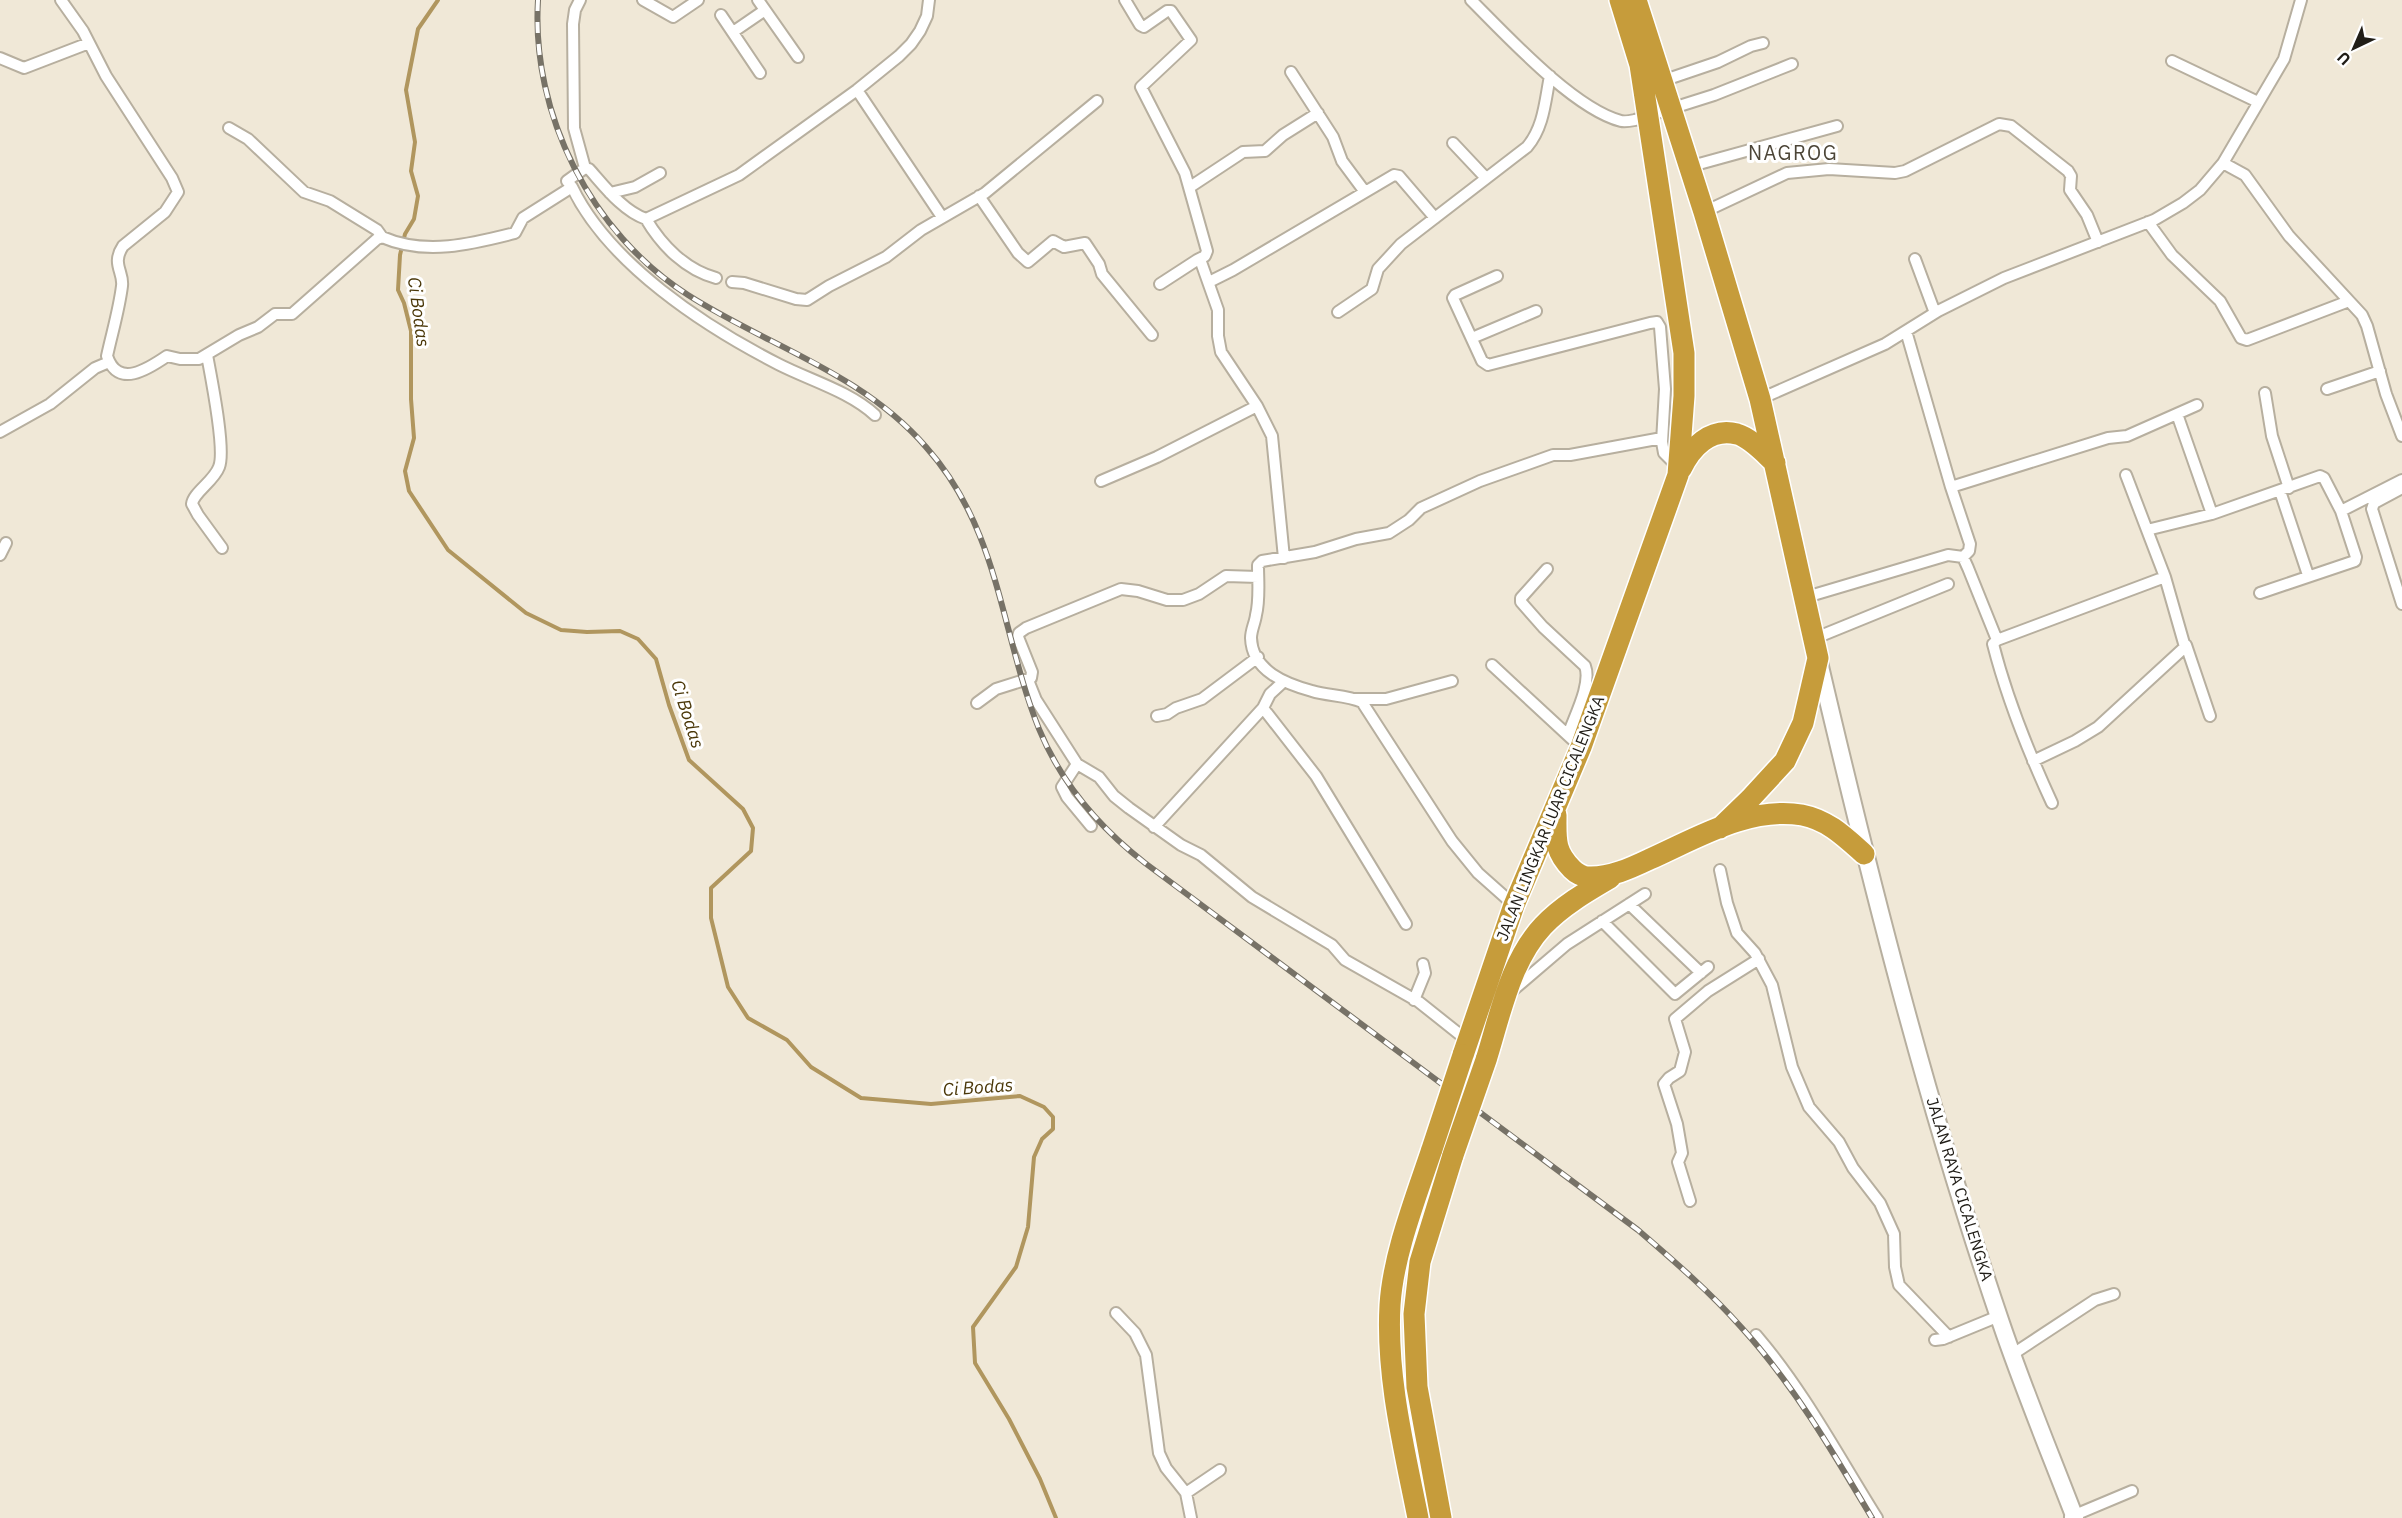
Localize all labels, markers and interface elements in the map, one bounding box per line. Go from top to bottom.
north arrow [2324,18,2384,78]
text: U [2333,48,2355,70]
district label: NAGROG [1748,139,1838,166]
water label: Ci Bodas [403,276,435,348]
water label: Ci Bodas [666,677,710,751]
street label: JALAN LINGKAR LUAR CICALENGKA [1492,693,1608,943]
water label: Ci Bodas [942,1073,1014,1101]
street label: JALAN RAYA CICALENGKA [1923,1095,1997,1283]

